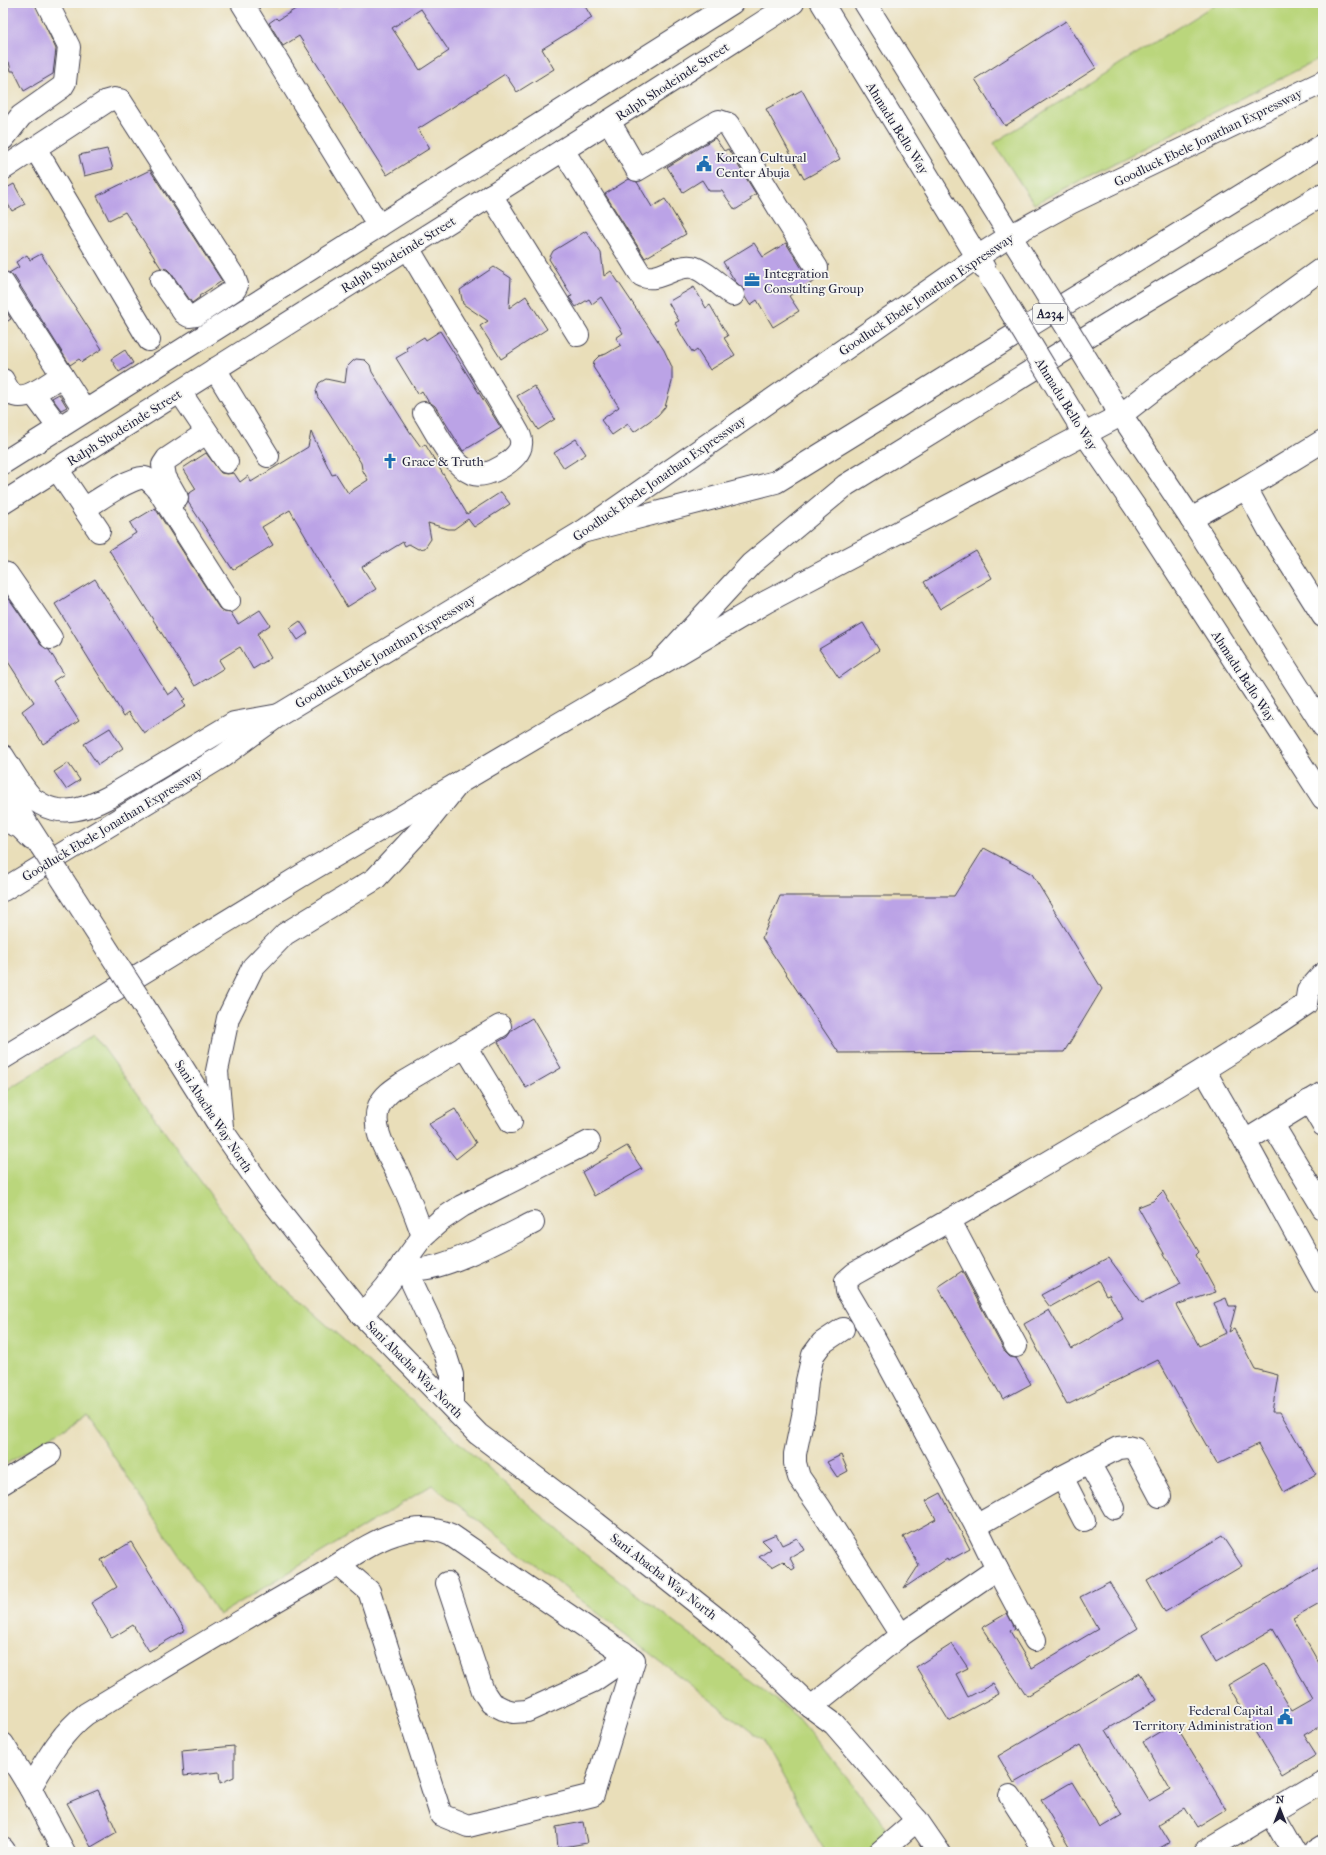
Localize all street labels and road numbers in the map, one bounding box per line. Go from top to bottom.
street label: Ralph Shodeinde Street [613,39,732,124]
street label: Ahmadu Bello Way [863,79,932,178]
street label: Goodluck Ebele Jonathan Expressway [1112,85,1306,190]
street label: Ralph Shodeinde Street [338,213,459,296]
street label: Goodluck Ebele Jonathan Expressway [836,230,1017,359]
road number: A234 [1033,304,1067,324]
street label: Ahmadu Bello Way [1032,355,1101,454]
street label: Ralph Shodeinde Street [64,386,185,469]
street label: Goodluck Ebele Jonathan Expressway [570,412,750,544]
street label: Goodluck Ebele Jonathan Expressway [292,591,479,711]
street label: Ahmadu Bello Way [1208,627,1279,726]
street label: Goodluck Ebele Jonathan Expressway [19,764,206,884]
street label: Sani Abacha Way North [172,1057,256,1176]
street label: Sani Abacha Way North [363,1318,467,1421]
street label: Sani Abacha Way North [607,1530,720,1623]

